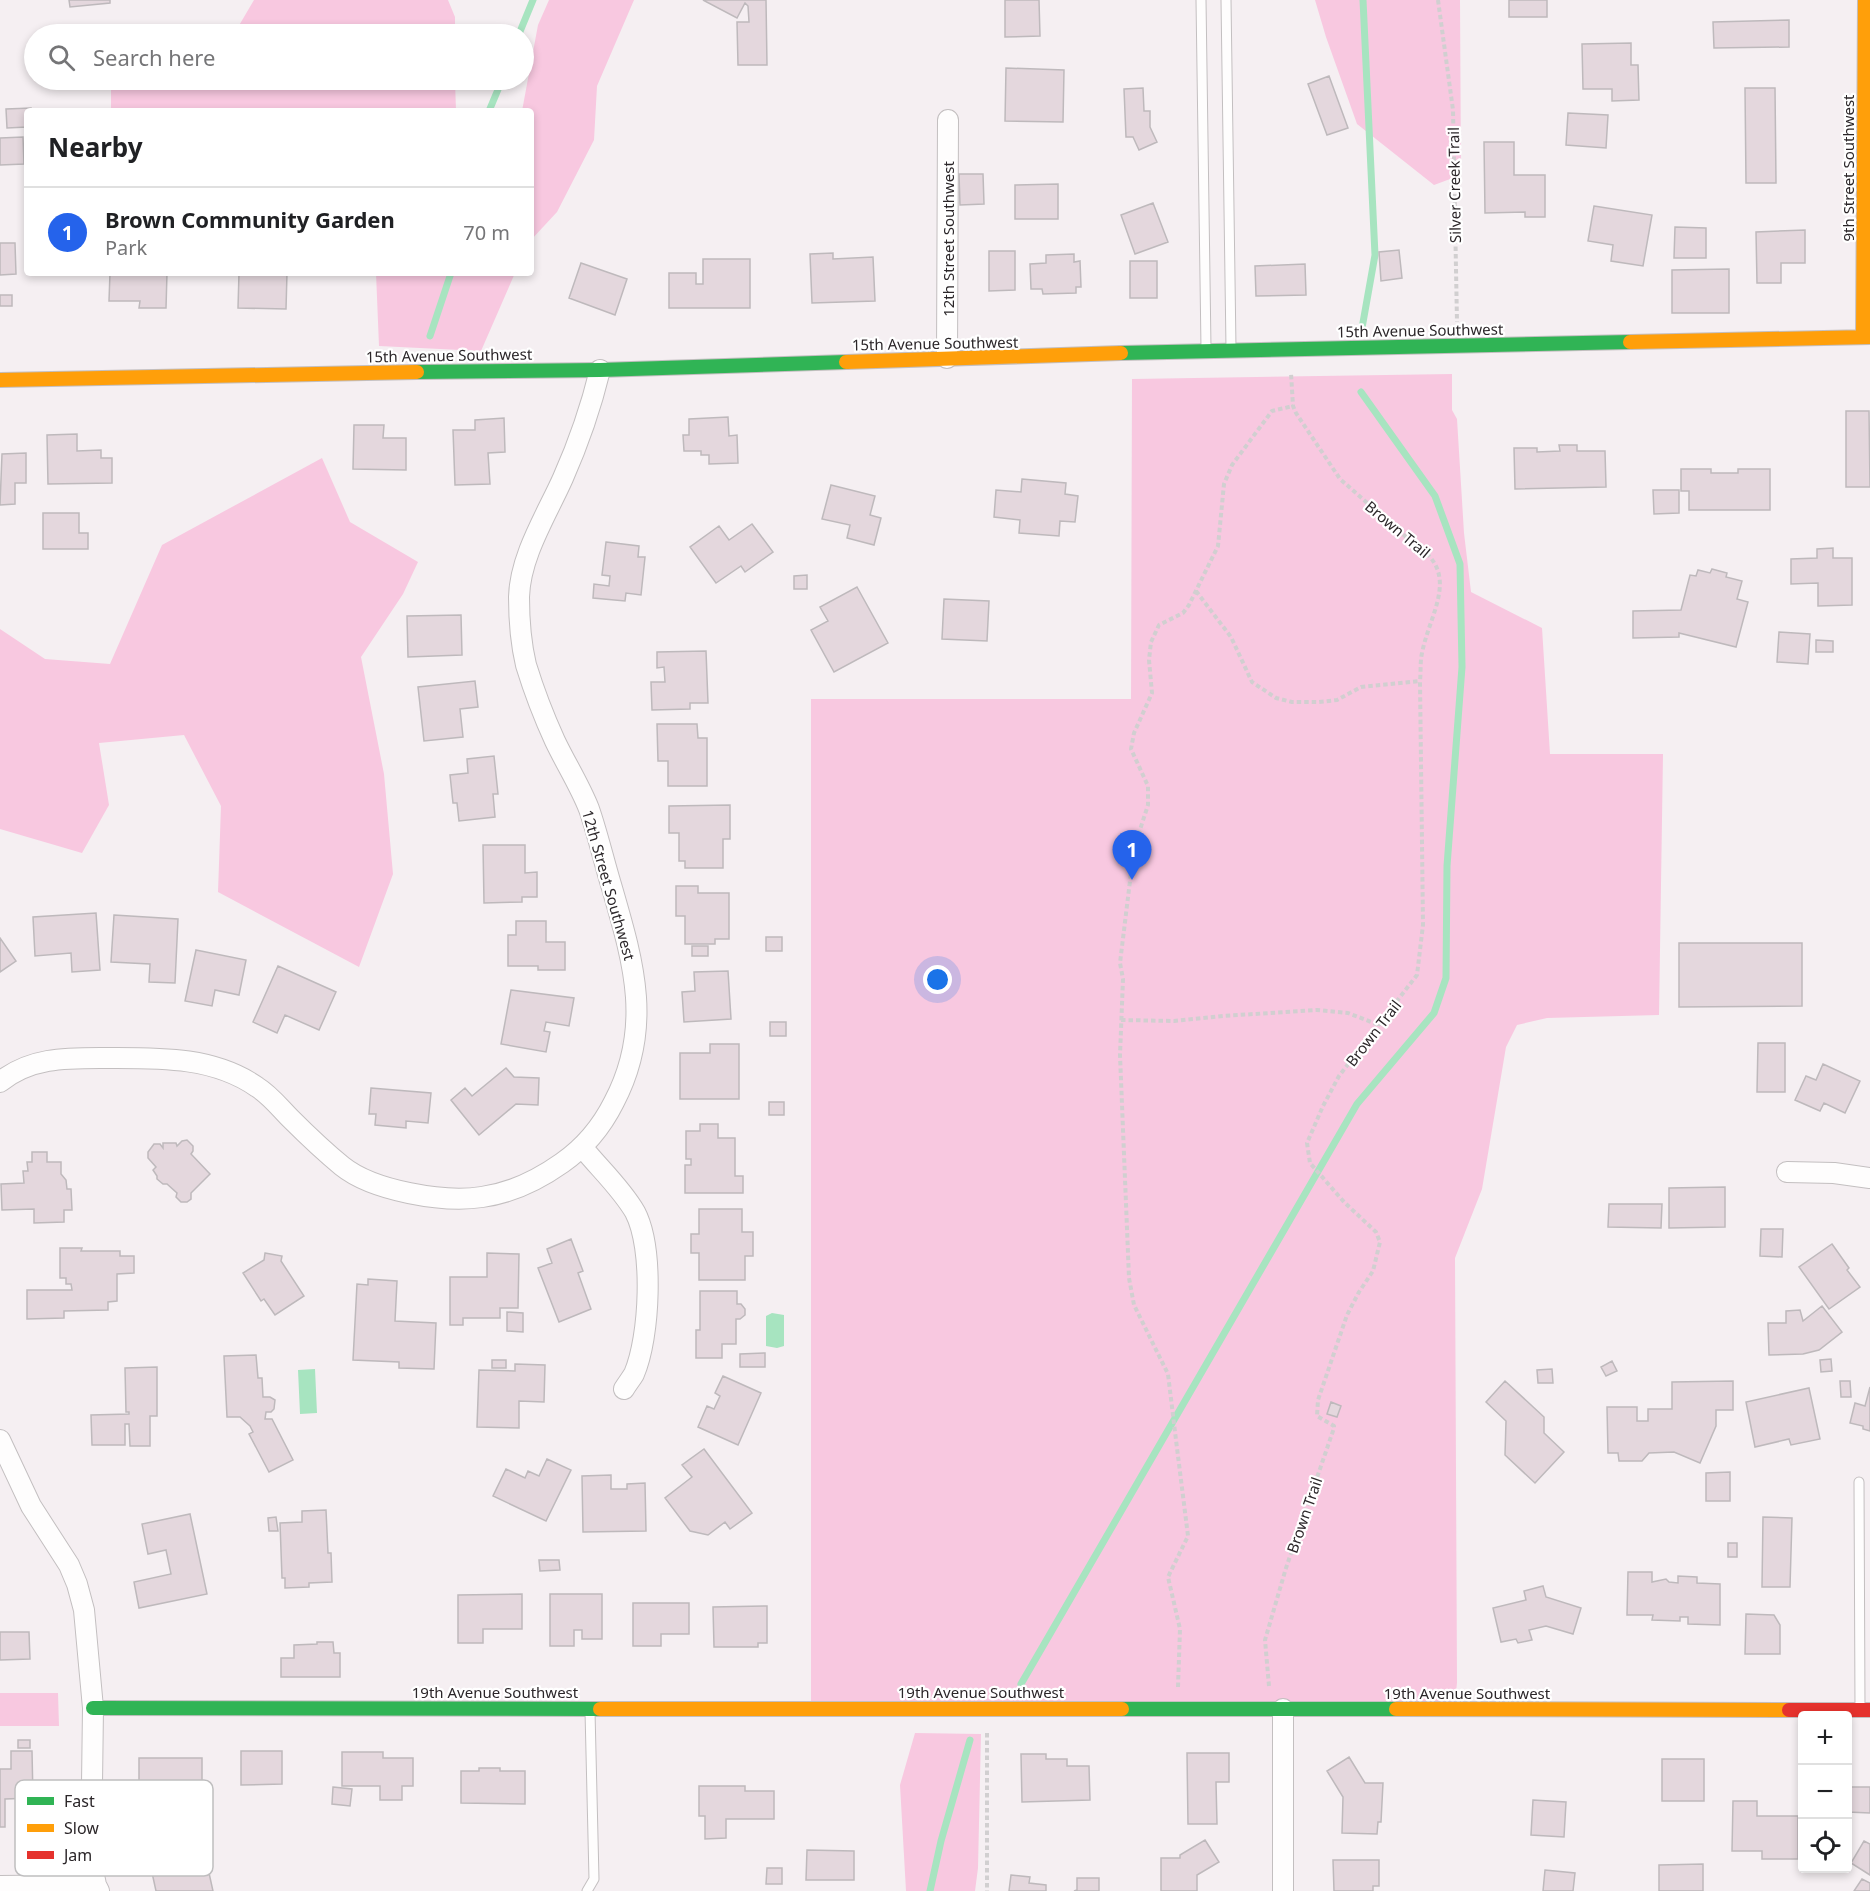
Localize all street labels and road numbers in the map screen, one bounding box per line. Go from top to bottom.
street label: 9th Street Southwest [1838,94,1858,242]
street label: Silver Creek Trail [1443,127,1465,243]
street label: 12th Street Southwest [938,161,958,317]
street label: 15th Avenue Southwest [1337,319,1504,341]
street label: 15th Avenue Southwest [852,332,1019,354]
street label: 15th Avenue Southwest [366,344,533,366]
street label: Brown Trail [1361,496,1435,562]
street label: 12th Street Southwest [578,807,640,963]
street label: Brown Trail [1341,996,1405,1070]
street label: Brown Trail [1282,1474,1326,1556]
street label: 19th Avenue Southwest [412,1682,579,1702]
street label: 19th Avenue Southwest [898,1682,1065,1702]
street label: 19th Avenue Southwest [1384,1683,1551,1703]

